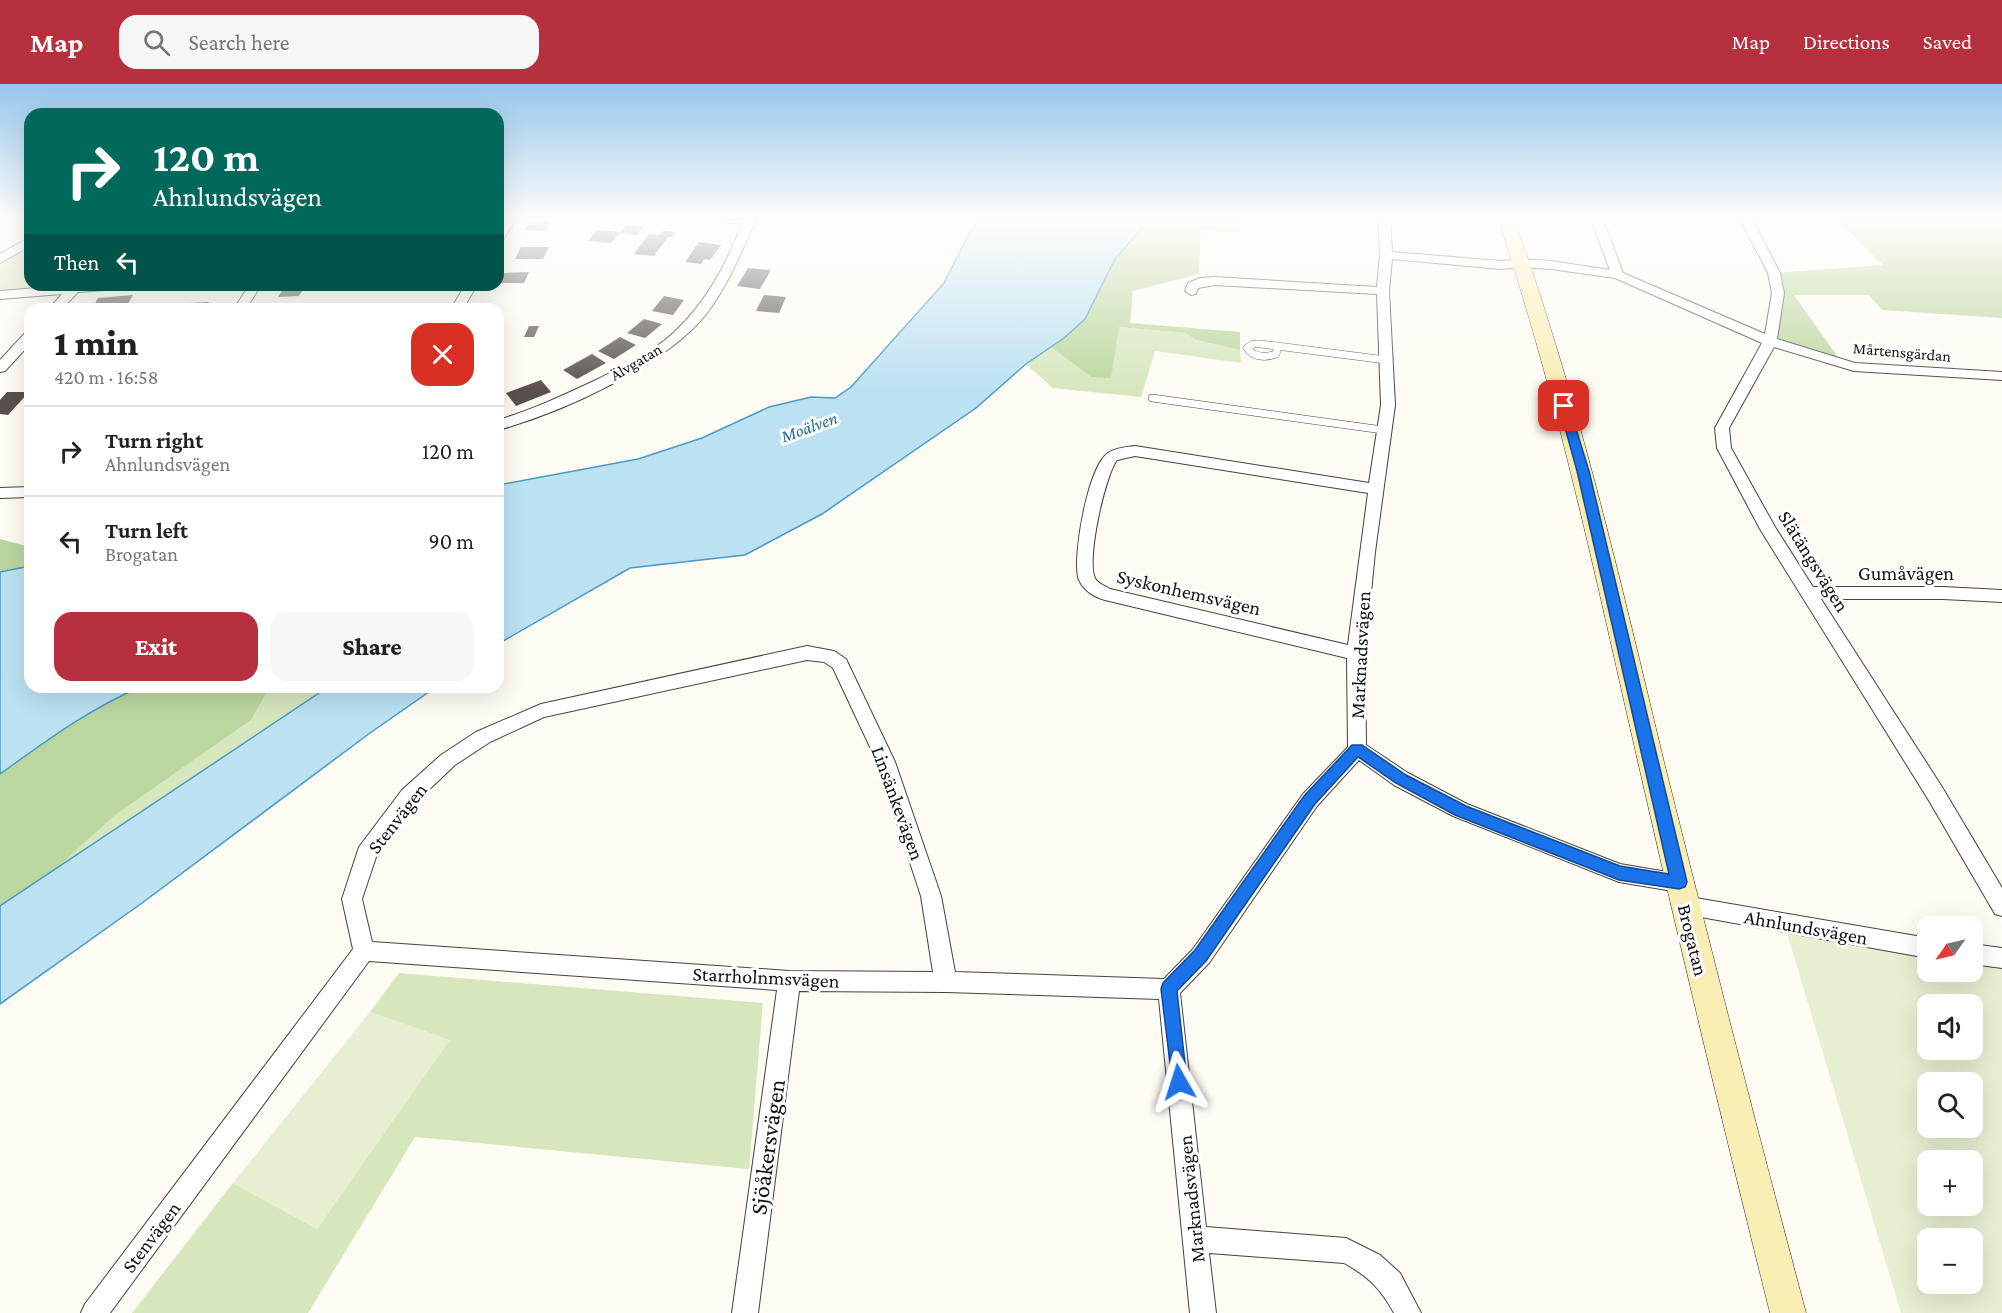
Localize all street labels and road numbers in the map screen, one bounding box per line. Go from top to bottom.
street label: Mårtensgärdan [1852,339,1952,366]
street label: Älvgatan [607,340,666,385]
street label: Slätängsvägen [1773,506,1854,616]
street label: Gumåvägen [1858,562,1954,585]
street label: Syskonhemsvägen [1115,565,1263,620]
street label: Marknadsvägen [1346,590,1375,720]
street label: Linsänkevägen [866,743,929,863]
street label: Stenvägen [363,778,432,858]
street label: Brogatan [1673,902,1713,979]
street label: Ahnlundsvägen [1742,905,1870,950]
street label: Starrholnmsvägen [692,962,840,993]
street label: Sjöåkersvägen [744,1077,790,1217]
street label: Marknadsvägen [1173,1134,1210,1264]
street label: Stenvägen [117,1197,186,1277]

